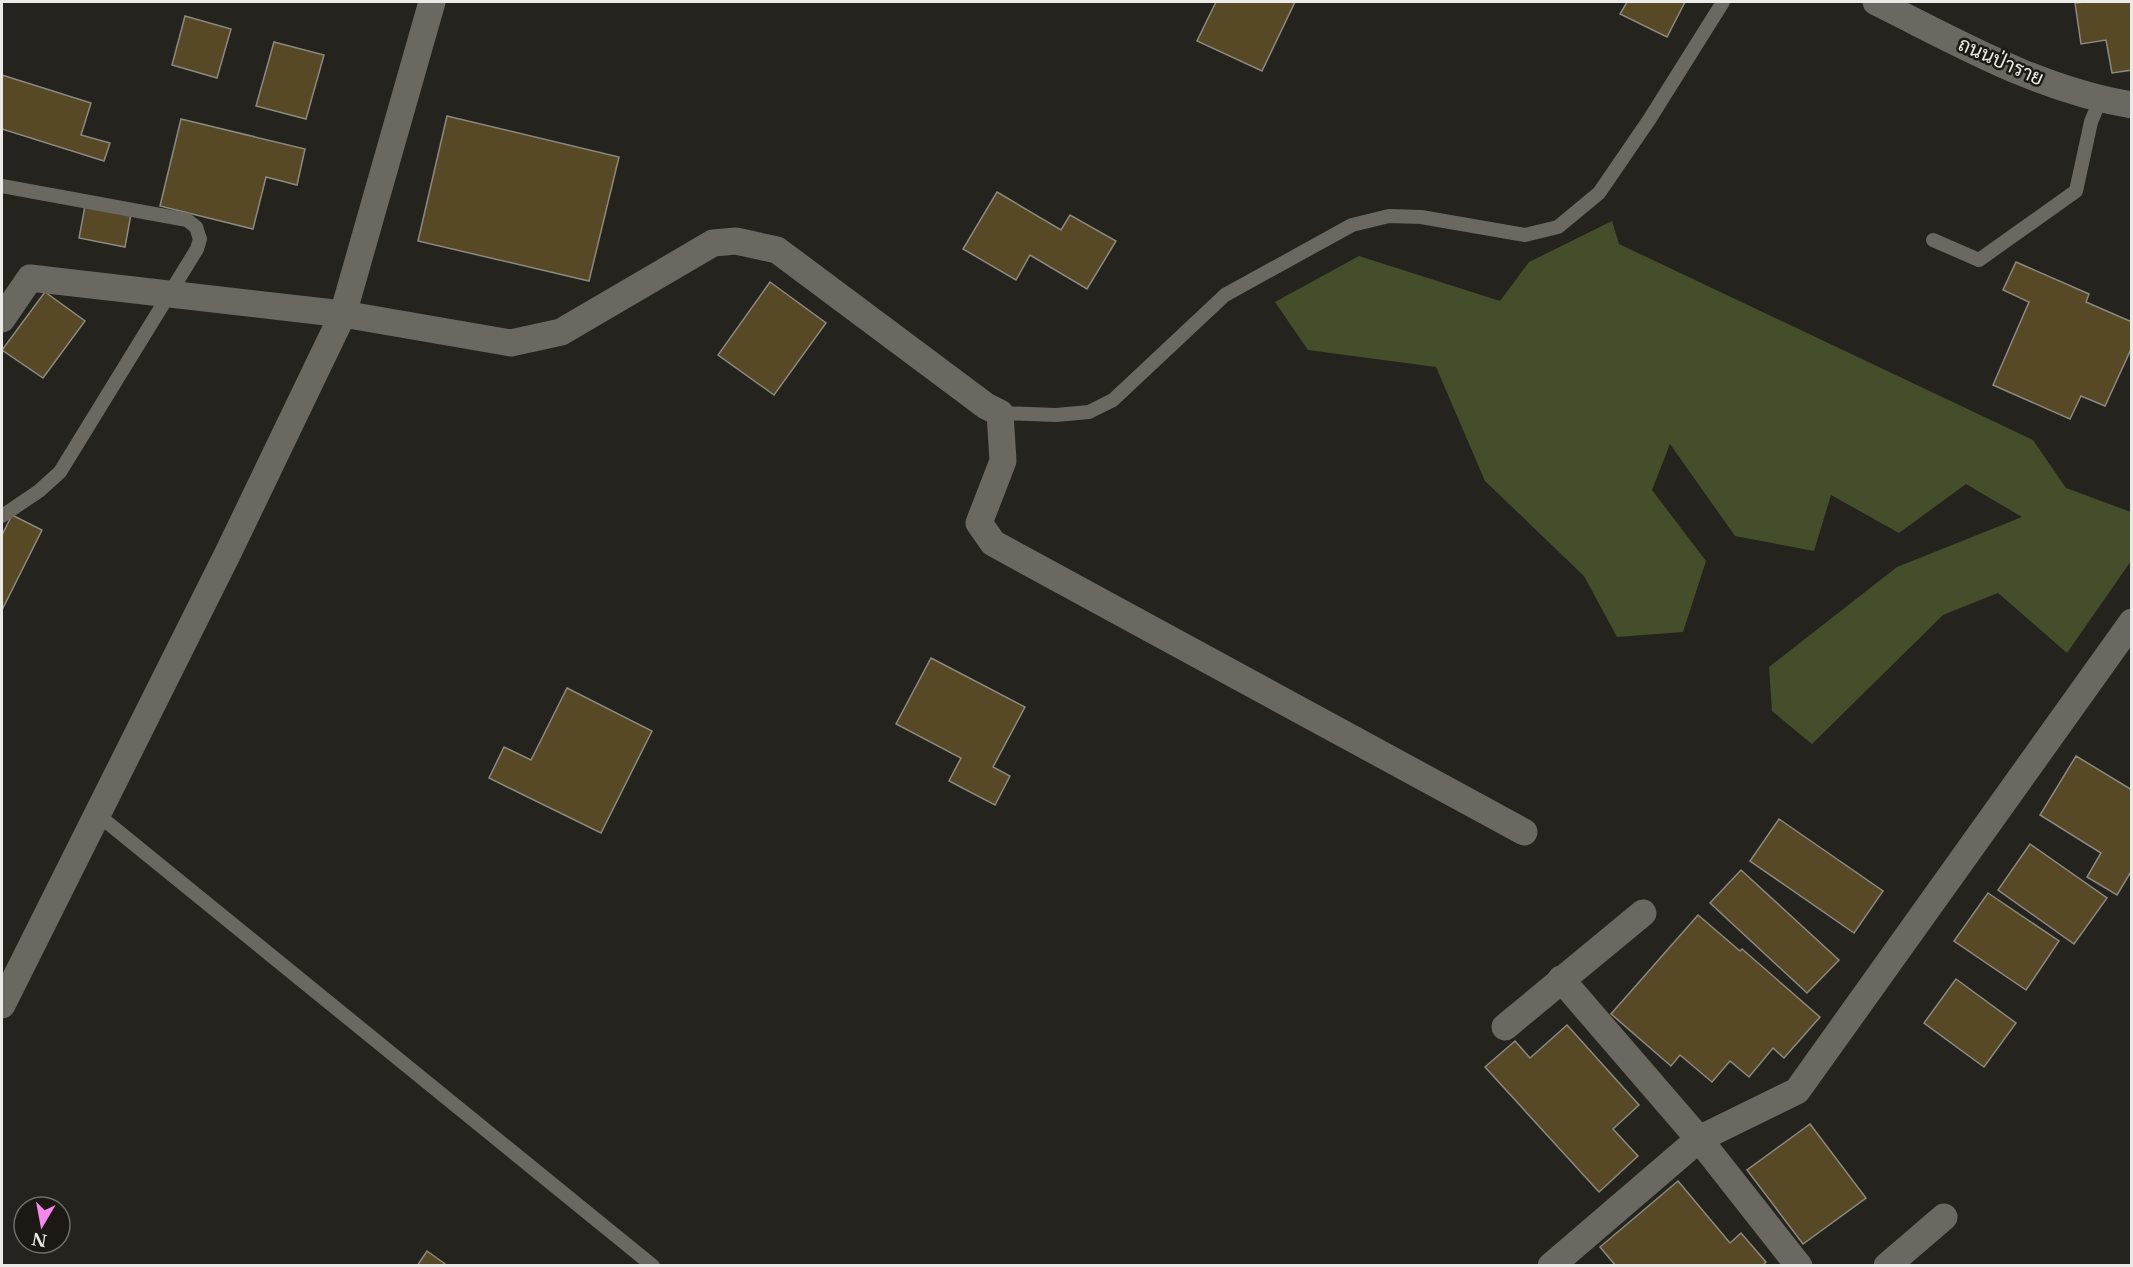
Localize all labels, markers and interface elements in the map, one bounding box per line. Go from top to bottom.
street label: ถนนป่าราย [1955,32,2047,90]
north arrow [12,1195,72,1255]
text: N [30,1229,49,1251]

